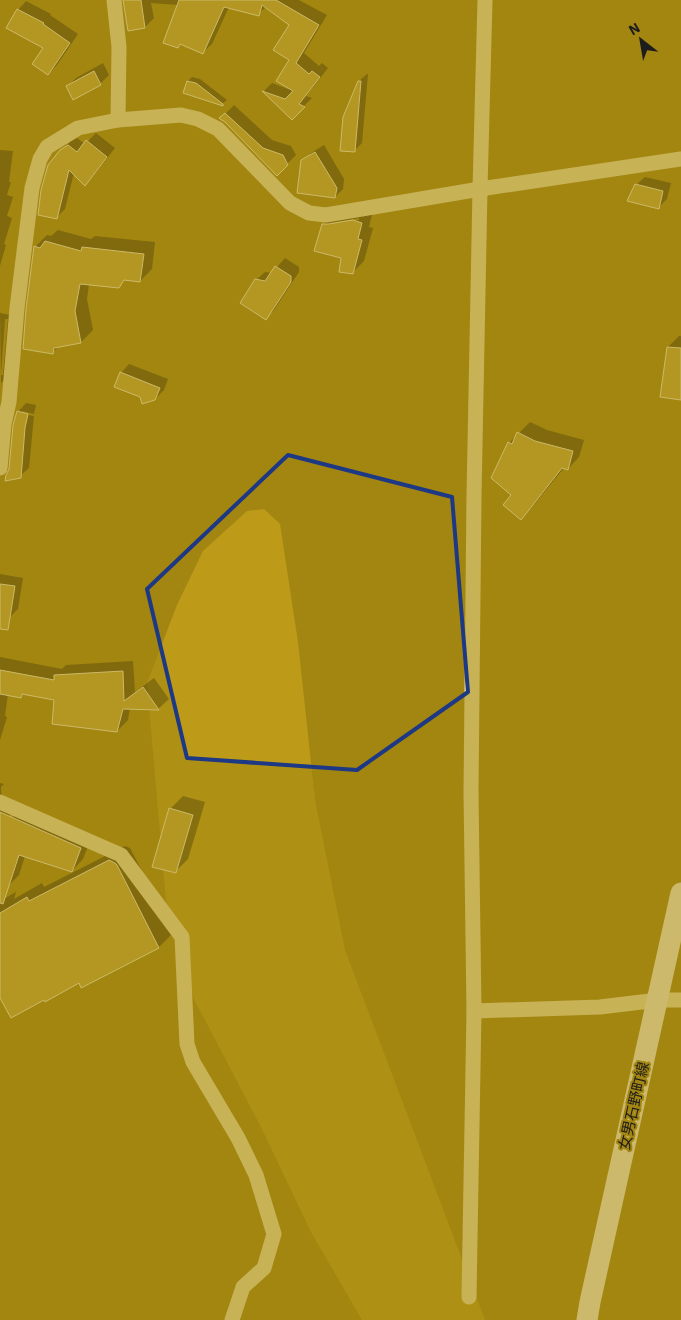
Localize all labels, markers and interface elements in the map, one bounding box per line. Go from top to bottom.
north arrow [616,15,666,65]
text: N [625,19,643,39]
street label: 女男石野町線 [614,1060,653,1152]

